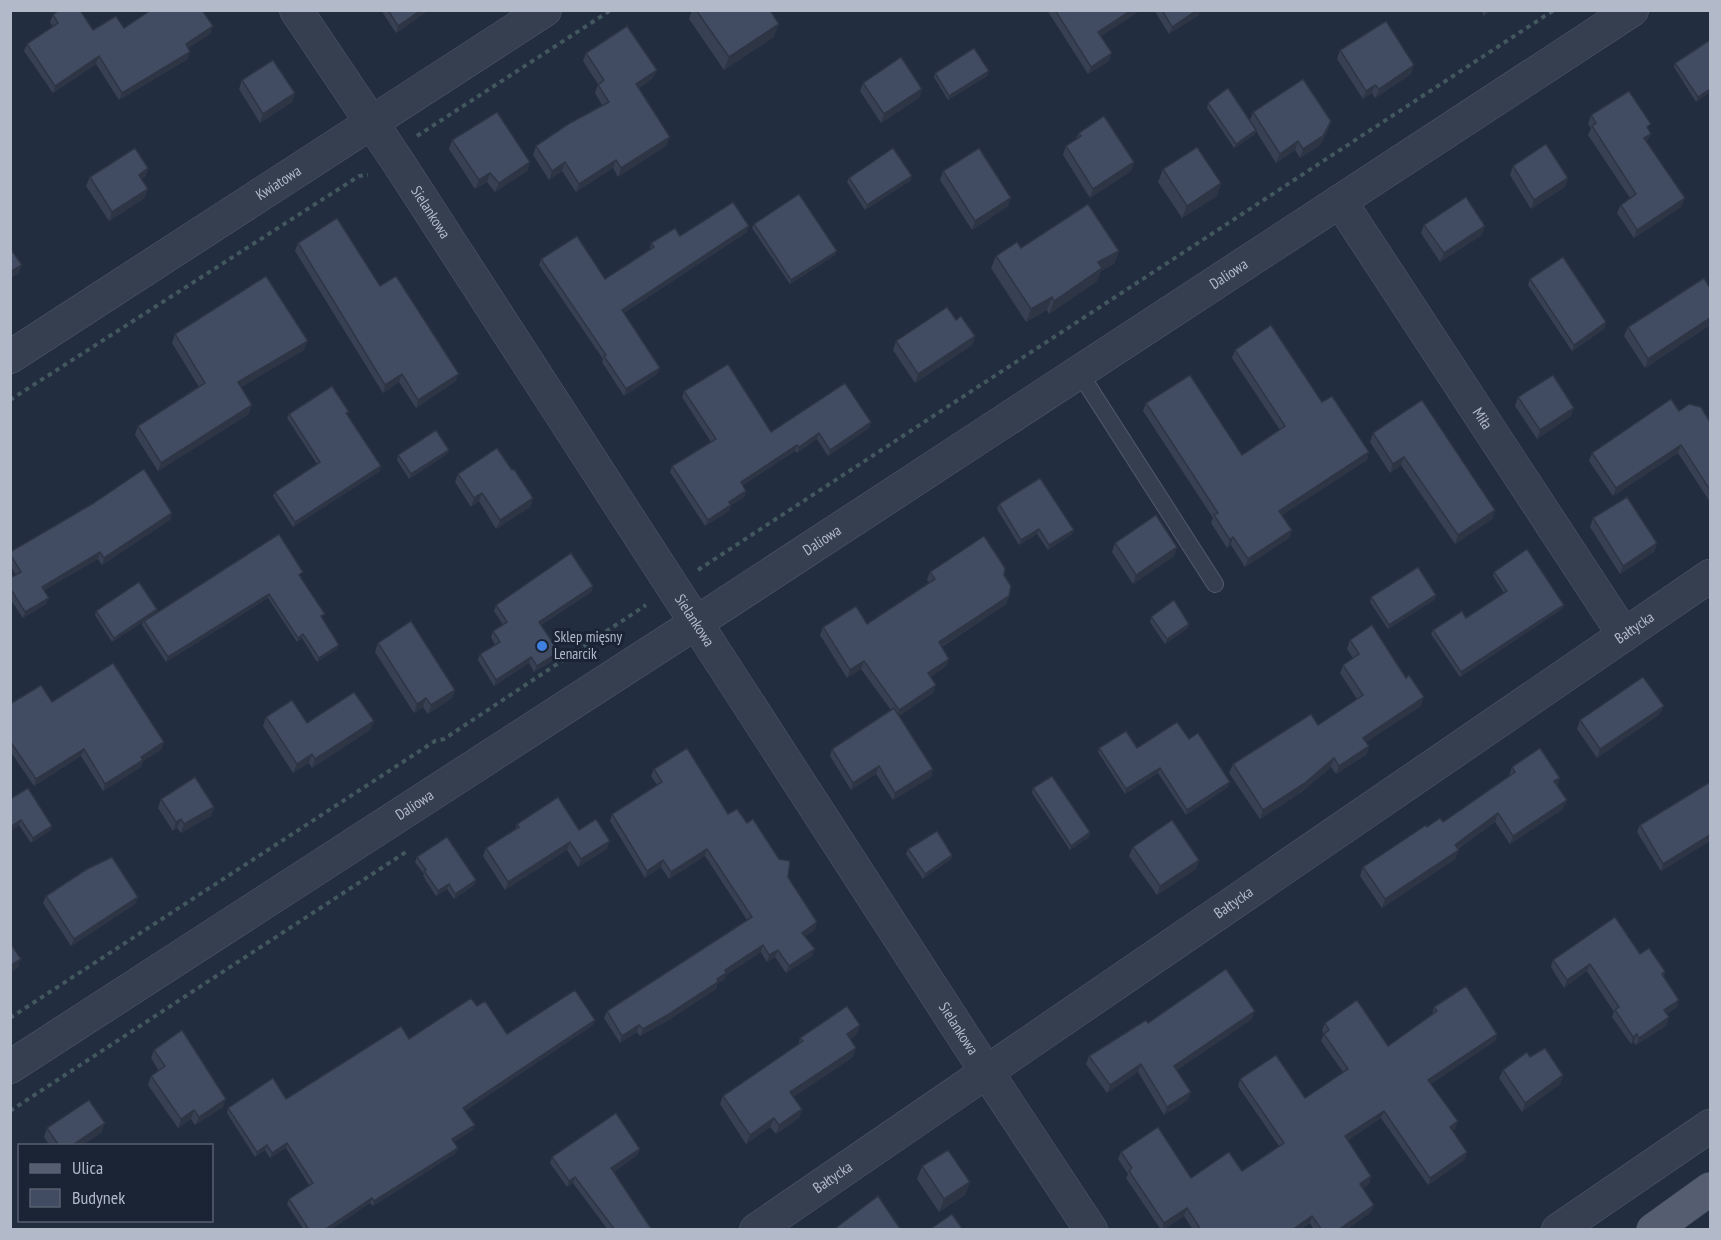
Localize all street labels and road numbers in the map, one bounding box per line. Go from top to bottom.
street label: Kwiatowa [252,161,304,204]
street label: Sielankowa [407,182,455,242]
street label: Daliowa [1206,254,1251,293]
street label: Miła [1469,404,1497,433]
street label: Daliowa [799,520,845,559]
street label: Sielankowa [671,590,719,650]
street label: Bałtycka [1611,607,1657,648]
street label: Daliowa [392,785,437,824]
street label: Bałtycka [1210,882,1257,922]
street label: Sielankowa [935,998,983,1058]
street label: Bałtycka [809,1157,856,1197]

